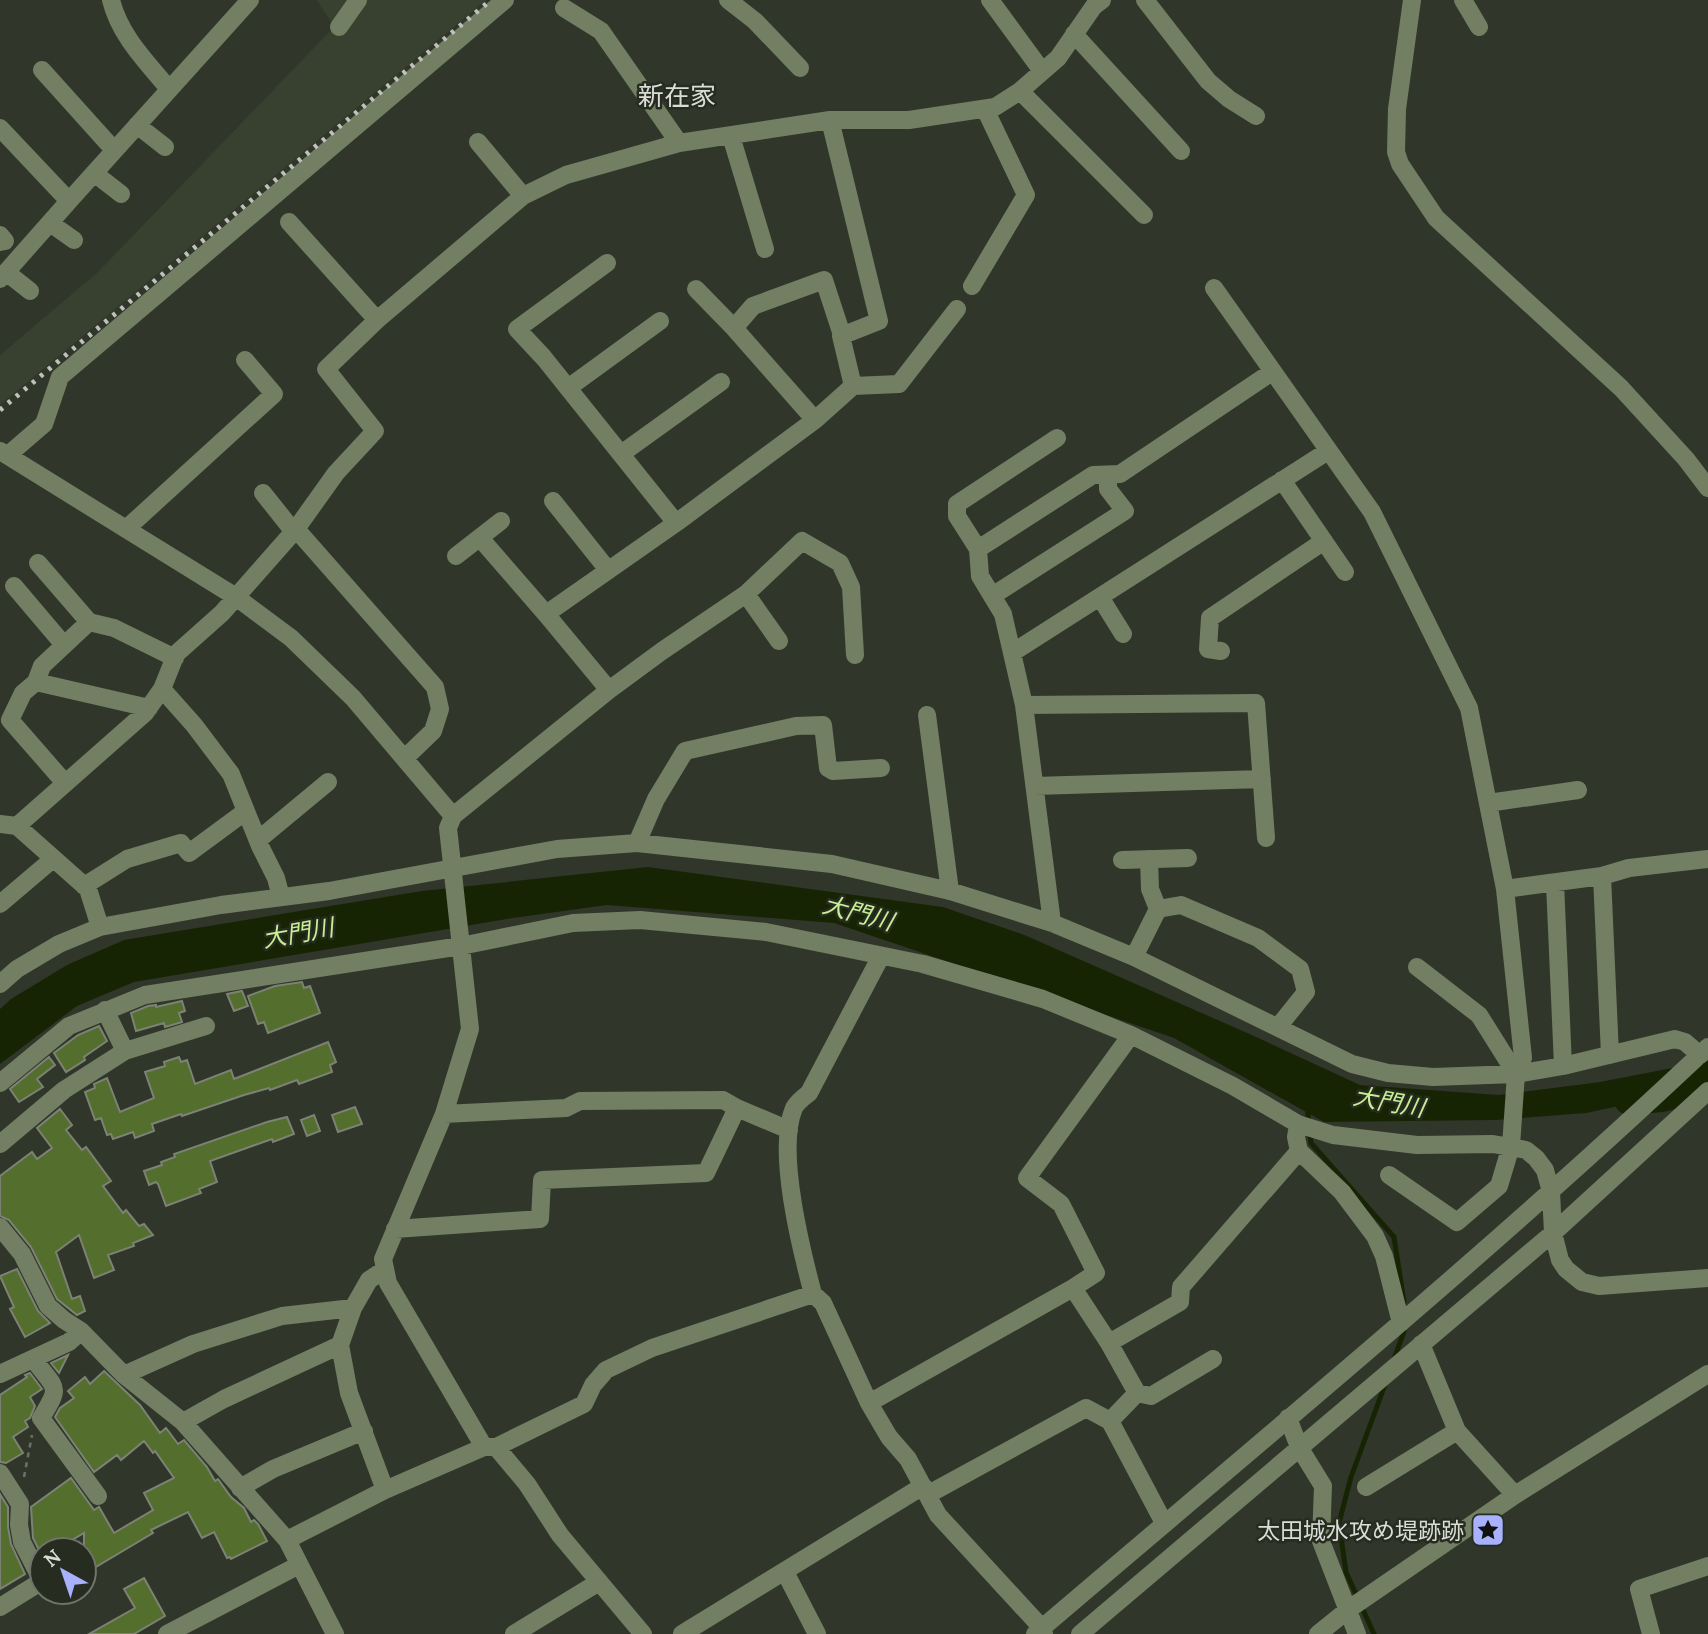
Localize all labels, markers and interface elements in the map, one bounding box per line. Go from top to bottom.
district label: 新在家 [638,79,716,112]
water label: 大門川 [819,889,900,938]
water label: 大門川 [260,911,339,955]
water label: 大門川 [1351,1080,1430,1124]
place icon: 太田城水攻め堤跡跡 [1469,1511,1507,1549]
place label: 太田城水攻め堤跡跡 [1257,1516,1464,1545]
north arrow [28,1536,98,1606]
text: N [39,1544,66,1572]

